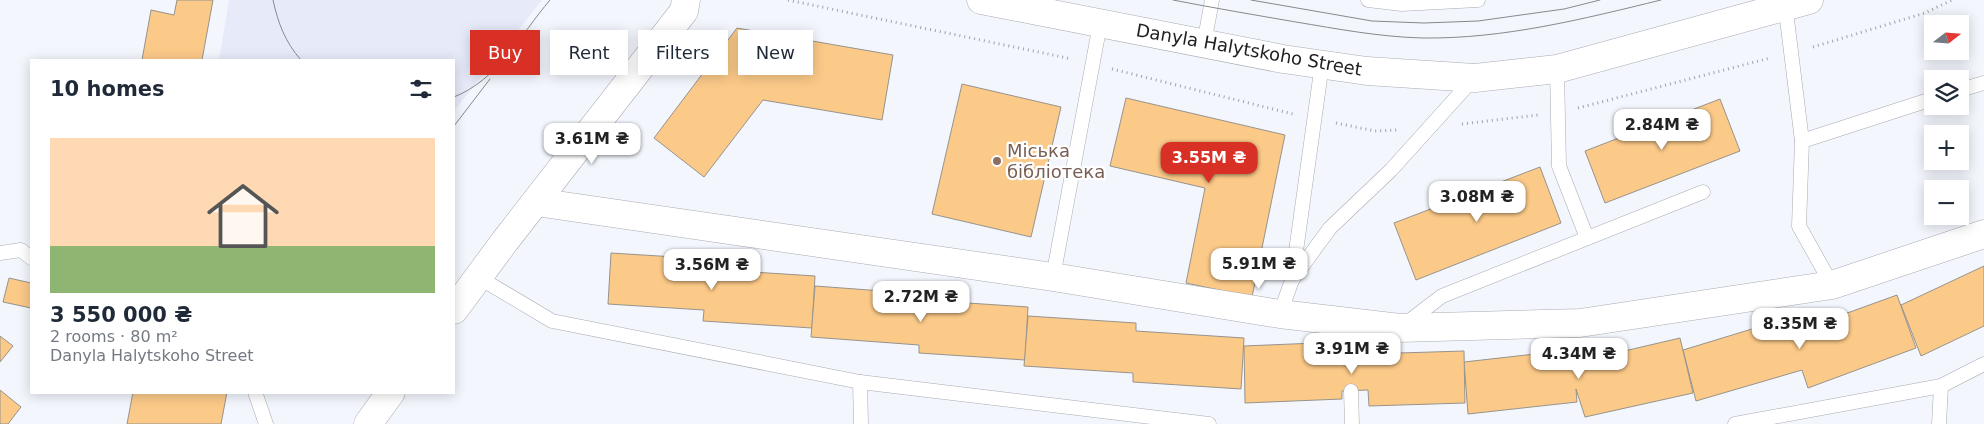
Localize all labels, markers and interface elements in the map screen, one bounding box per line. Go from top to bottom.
north arrow [1924,15,1969,60]
map controls [1924,15,1969,225]
street label: Danyla Halytskoho Street [1135,19,1364,80]
chip: Buy [470,30,540,75]
chip: Rent [550,30,628,75]
chip: Filters [638,30,728,75]
chip: New [738,30,813,75]
button: layers [1924,70,1969,115]
icon: filters [407,75,435,103]
text: 10 homes [50,77,165,101]
pin: 2.84M ₴ [1616,108,1708,151]
text: 2.84M ₴ [1625,115,1699,134]
pin: 3.61M ₴ [546,122,638,165]
button: + [1924,125,1969,170]
text: 3.61M ₴ [555,129,629,148]
place label: Міська бібліотека [1007,140,1105,182]
pin: 3.55M ₴ [1163,142,1255,184]
text: 3.55M ₴ [1172,148,1246,167]
marker: Міська бібліотека [991,155,1003,167]
icon: home [198,171,288,261]
pin: 3.08M ₴ [1431,180,1523,223]
button: − [1924,180,1969,225]
text: 3.08M ₴ [1440,187,1514,206]
pin: 3.56M ₴ [666,248,758,291]
pin: 5.91M ₴ [1213,248,1305,290]
text: 5.91M ₴ [1222,254,1296,273]
text: 3.56M ₴ [675,255,749,274]
pin: 2.72M ₴ [875,280,967,323]
text: 2.72M ₴ [884,287,958,306]
text: 3 550 000 ₴ [50,303,192,327]
pin: 8.35M ₴ [1754,308,1846,350]
text: 8.35M ₴ [1763,314,1837,333]
text: 2 rooms · 80 m² [50,327,178,346]
pin: 3.91M ₴ [1306,332,1398,375]
pin: 4.34M ₴ [1533,338,1625,380]
text: 3.91M ₴ [1315,339,1389,358]
text: 4.34M ₴ [1542,344,1616,363]
text: Danyla Halytskoho Street [50,346,254,365]

